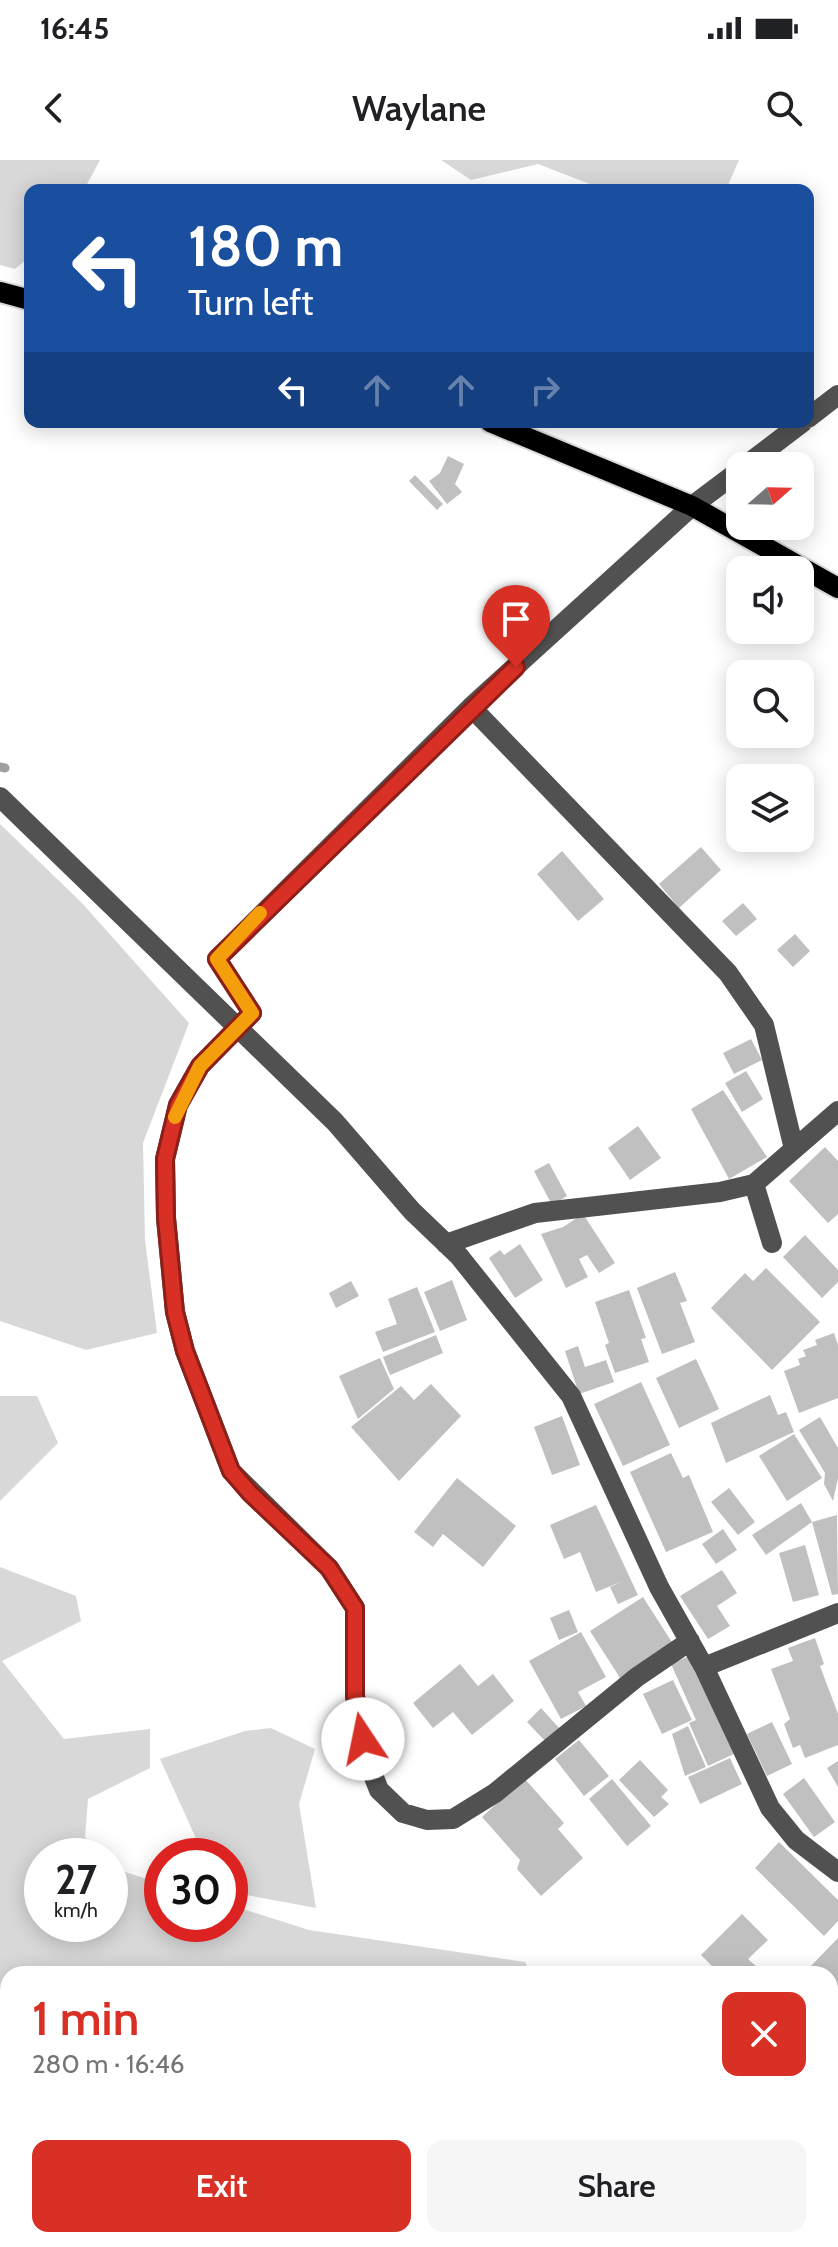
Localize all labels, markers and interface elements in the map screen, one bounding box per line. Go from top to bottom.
text: 16:45 [40,10,109,47]
icon: back [32,86,76,130]
text: Waylane [352,86,486,130]
icon: search [762,86,806,130]
text: 180 m [188,212,343,280]
icon: left [56,216,160,320]
text: Turn left [188,280,313,324]
icon: left [271,368,315,412]
icon: ahead [355,368,399,412]
icon: ahead [439,368,483,412]
icon: right [523,368,567,412]
north arrow [726,452,814,540]
map controls [726,452,814,852]
button: sound [726,556,814,644]
pin [482,585,550,667]
icon: arrive [494,597,538,641]
button: search [726,660,814,748]
button: layers [726,764,814,852]
position arrow [321,1697,405,1781]
speed limit sign: 30 [144,1838,248,1942]
text: 27 [55,1855,97,1904]
text: km/h [54,1898,98,1922]
text: 1 min [32,1989,139,2047]
button: close [722,1992,806,2076]
text: 280 m · 16:46 [32,2048,185,2080]
button: Exit [32,2140,411,2232]
button: Share [427,2140,806,2232]

